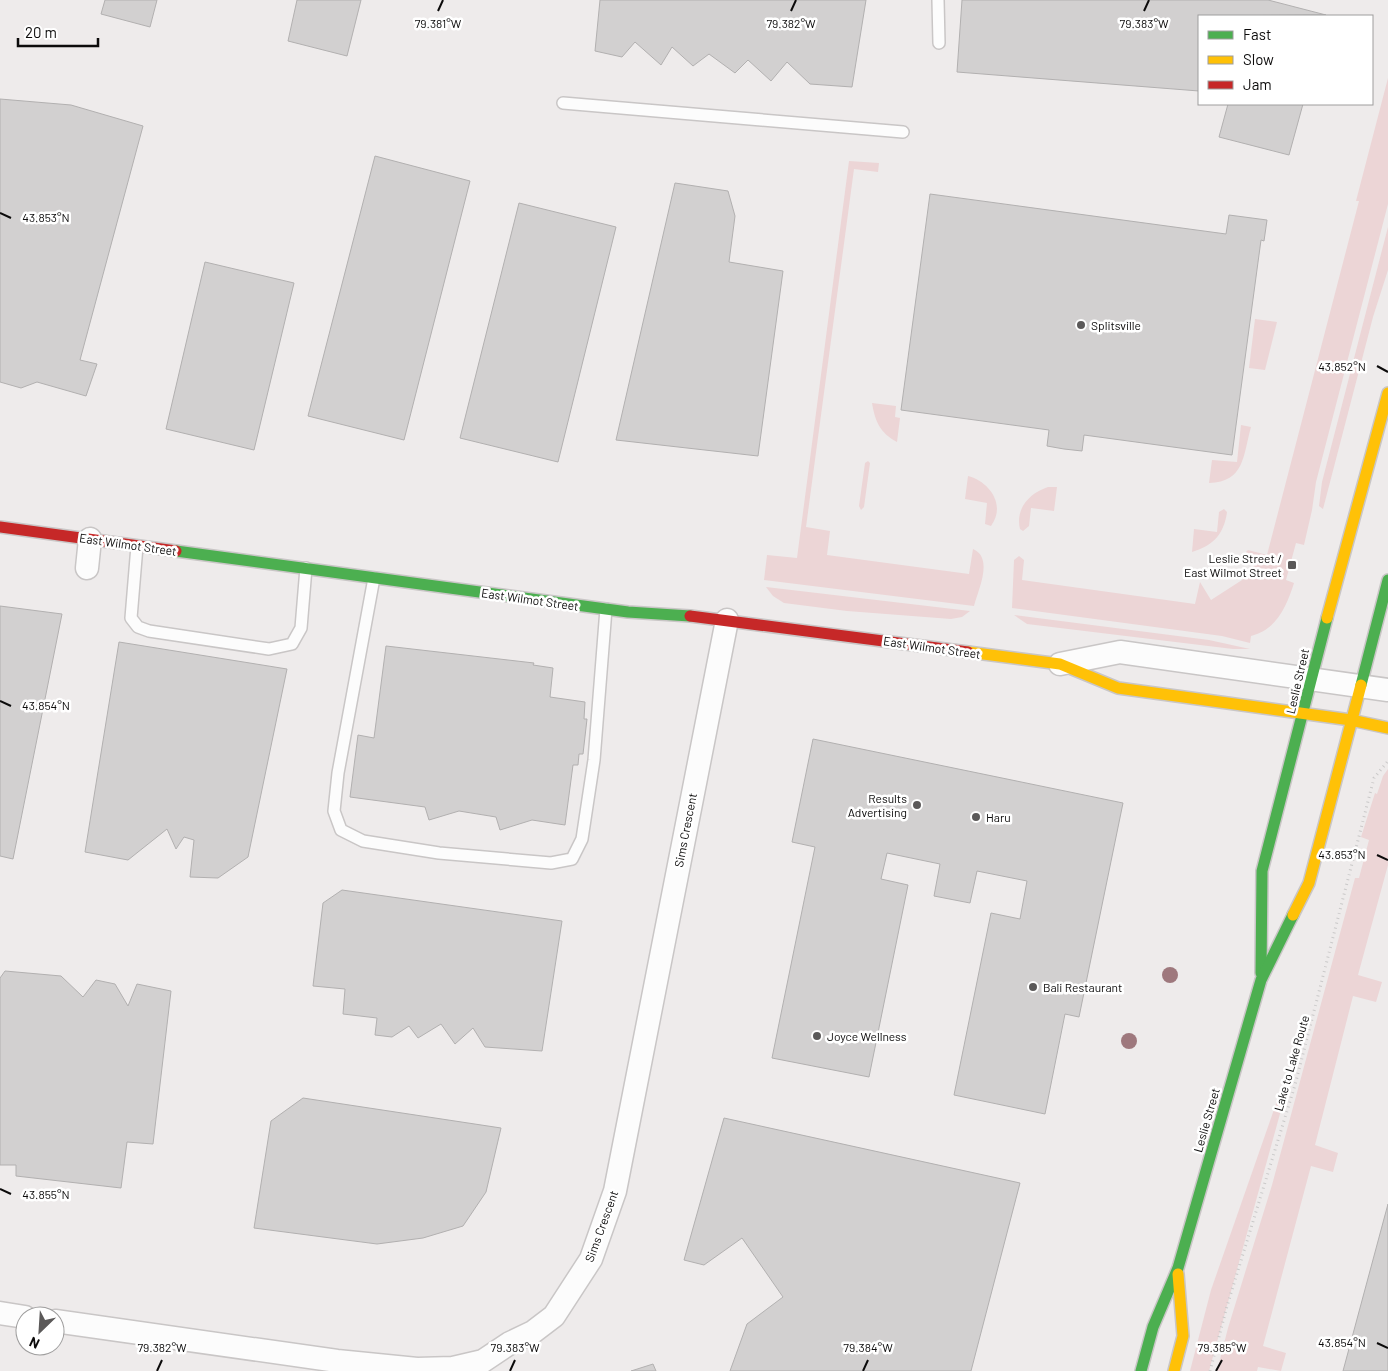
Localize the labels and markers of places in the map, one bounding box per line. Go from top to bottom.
place label: Splitsville [1091,318,1141,332]
marker: Splitsville [1075,319,1087,331]
place label: Leslie Street / East Wilmot Street [1184,551,1282,579]
marker: Leslie Street / East Wilmot Street [1286,559,1298,571]
place label: Results Advertising [848,791,907,819]
marker: Results Advertising [911,799,923,811]
place label: Haru [986,810,1011,824]
marker: Haru [970,811,982,823]
place label: Bali Restaurant [1043,980,1122,994]
marker: Bali Restaurant [1027,981,1039,993]
place label: Joyce Wellness [827,1029,907,1043]
marker: Joyce Wellness [811,1030,823,1042]

